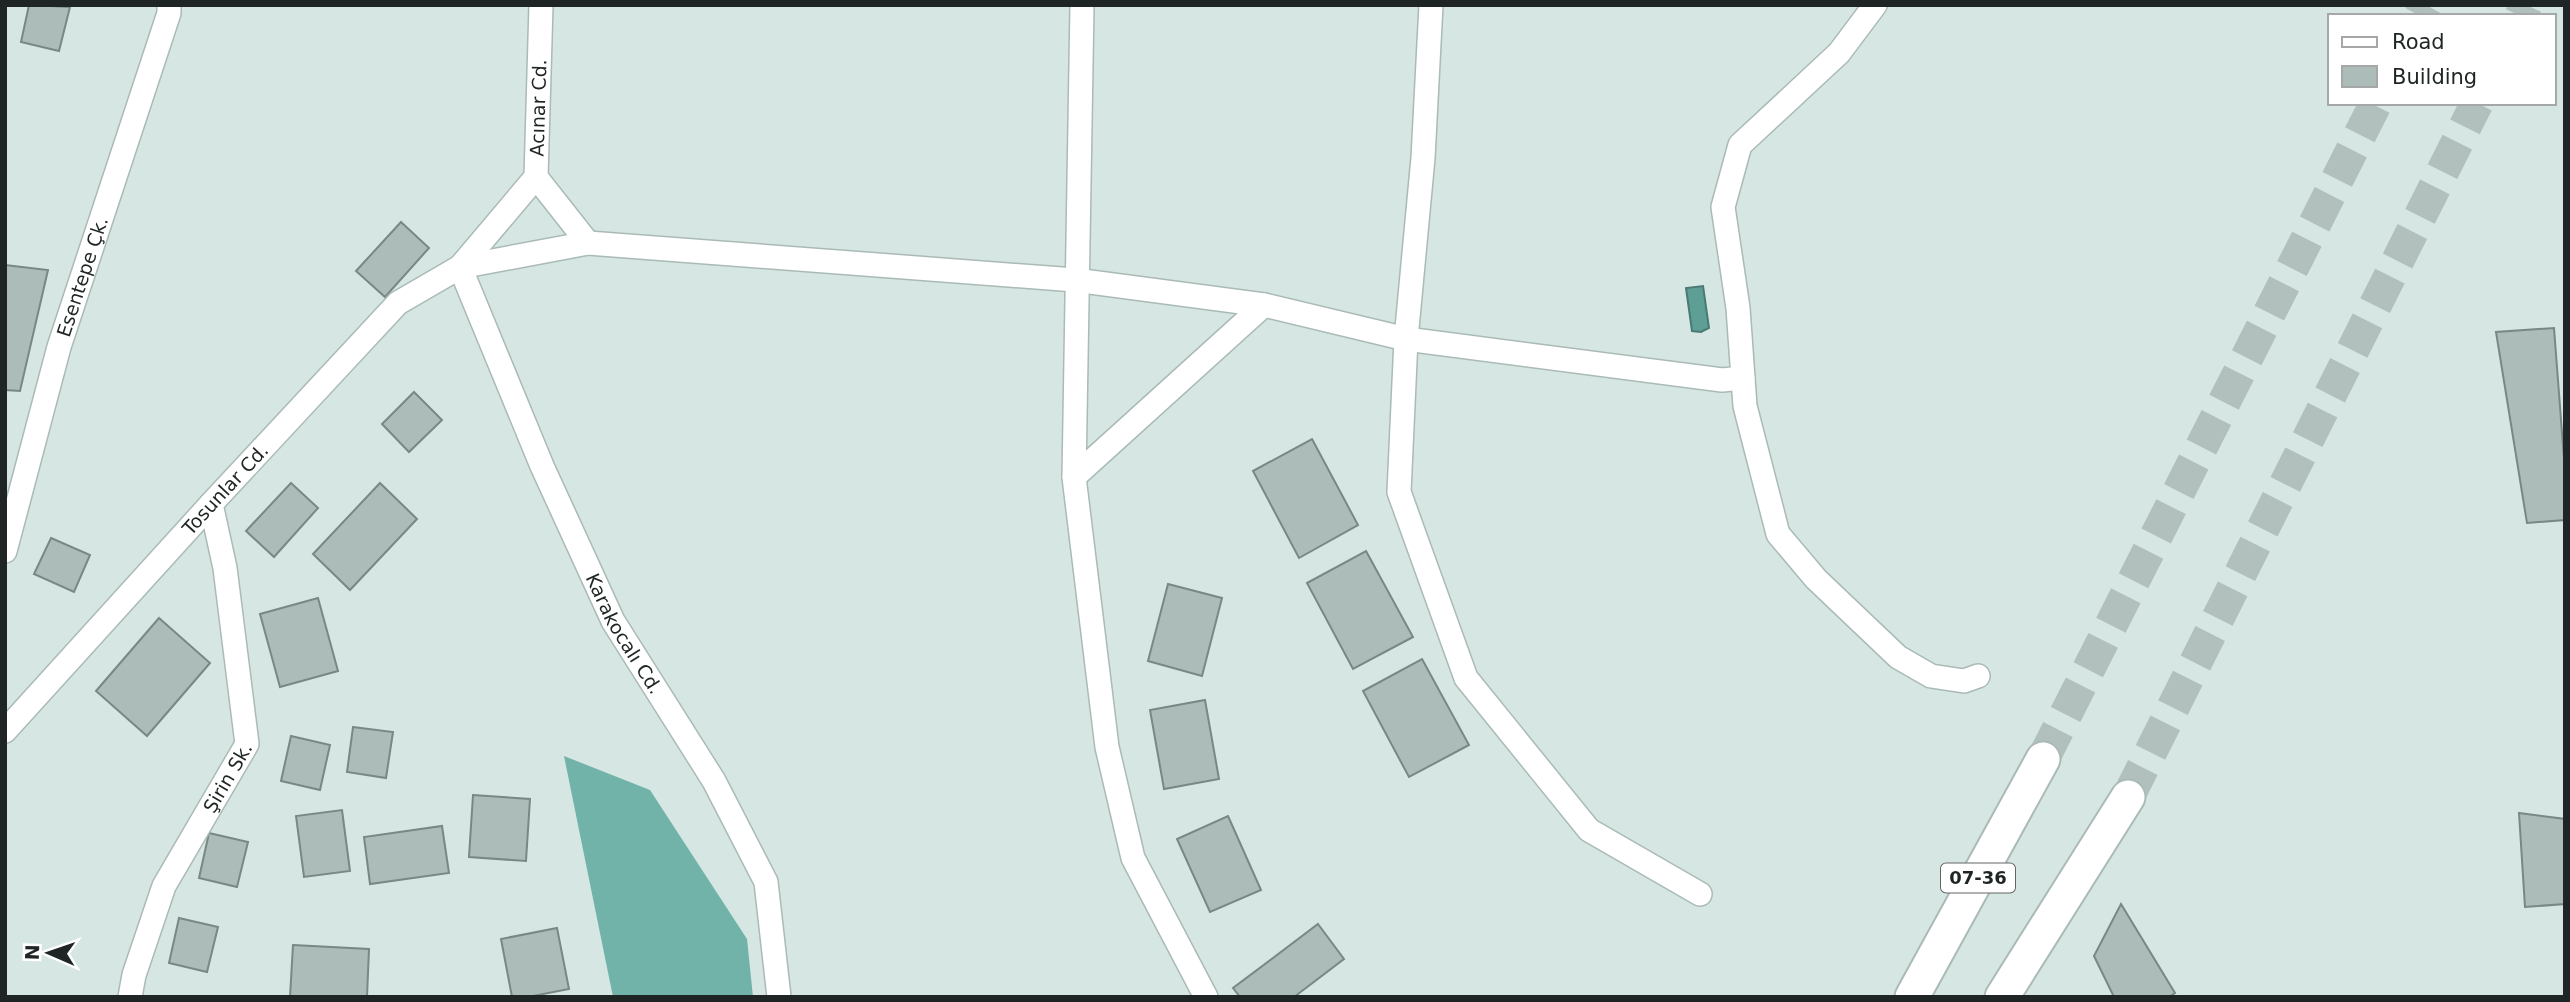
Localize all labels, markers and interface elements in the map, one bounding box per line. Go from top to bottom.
legend [2328,14,2556,105]
text: Road [2392,30,2445,54]
street label: Acınar Cd. [526,59,550,157]
text: Building [2392,65,2477,89]
street label: Esentepe Çk. [52,214,112,340]
street label: Tosunlar Cd. [177,439,273,540]
street label: Karakocalı Cd. [582,570,667,698]
street label: Şirin Sk. [198,738,257,817]
road number: 07-36 [1941,864,2015,892]
north arrow [14,918,84,988]
text: N [21,944,43,961]

